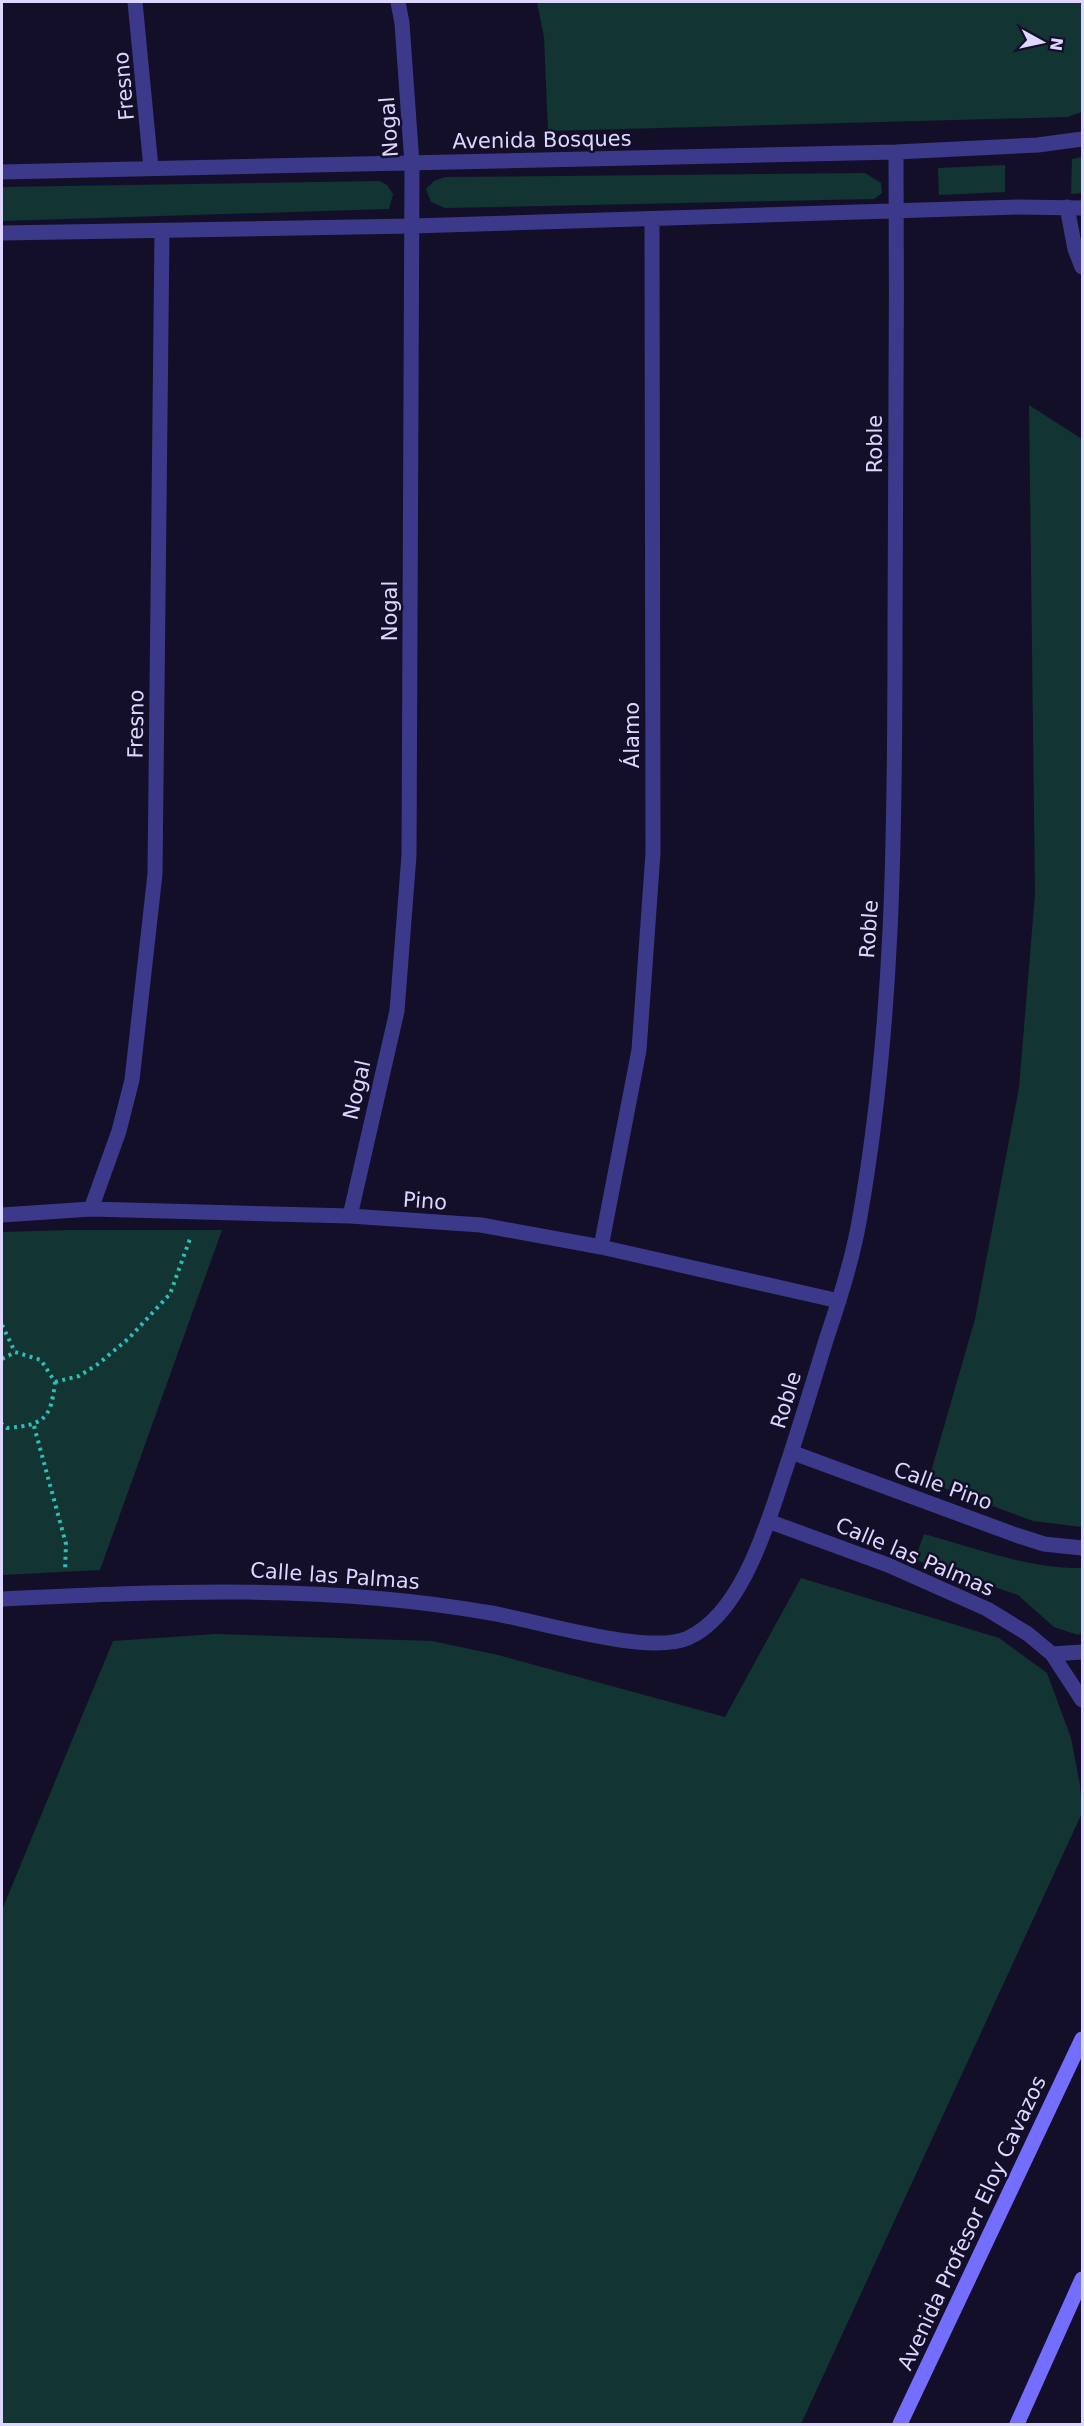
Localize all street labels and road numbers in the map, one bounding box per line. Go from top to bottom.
street label: Fresno [109,51,139,121]
street label: Nogal [375,96,403,158]
street label: Avenida Bosques [452,126,632,154]
street label: Roble [863,415,887,473]
street label: Nogal [378,581,402,641]
street label: Fresno [123,689,149,759]
street label: Álamo [619,702,644,768]
street label: Roble [855,899,883,959]
street label: Nogal [338,1058,376,1122]
street label: Pino [402,1187,448,1215]
street label: Roble [766,1368,806,1432]
street label: Calle Pino [891,1457,995,1515]
street label: Calle las Palmas [832,1513,998,1601]
street label: Calle las Palmas [249,1558,421,1594]
street label: Avenida Profesor Eloy Cavazos [893,2072,1051,2374]

